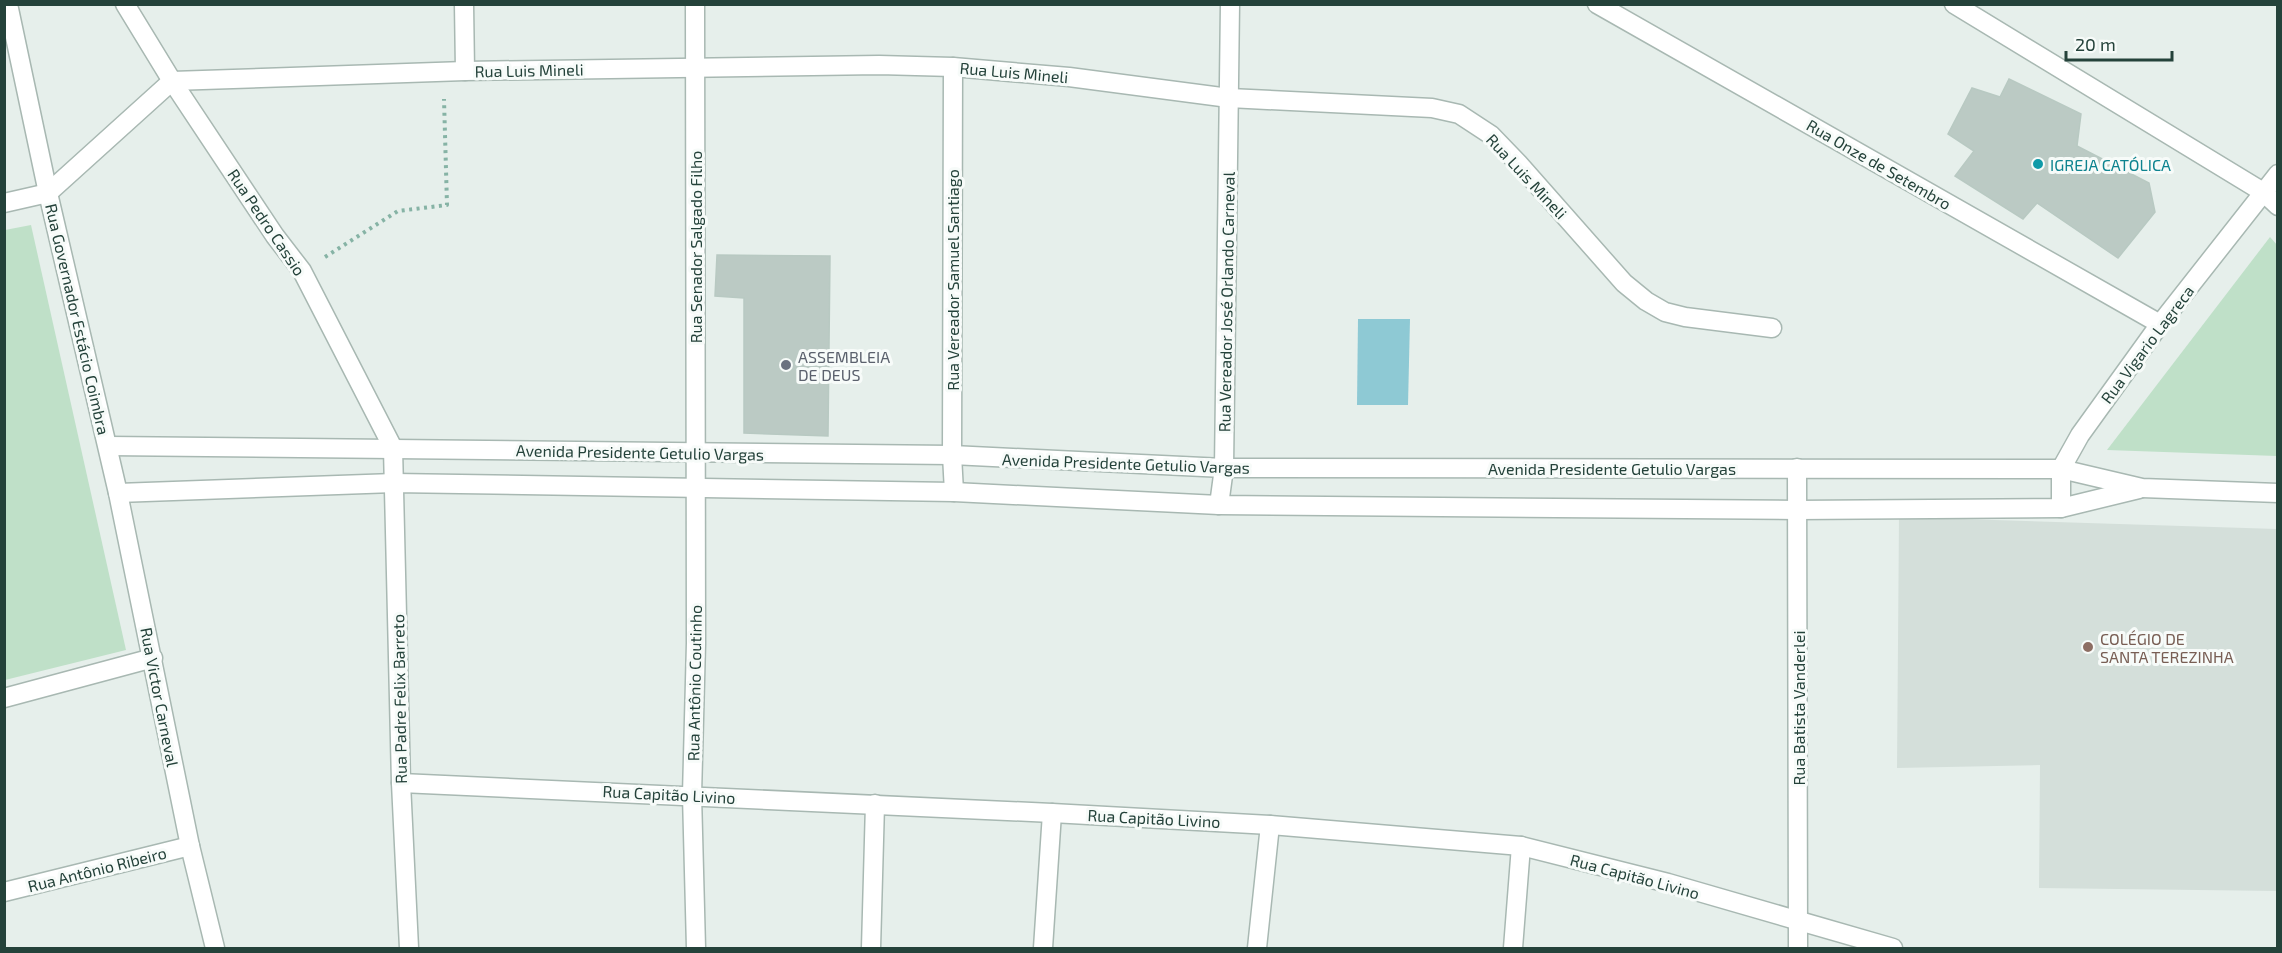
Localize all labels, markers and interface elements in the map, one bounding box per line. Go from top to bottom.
scale bar [2066,24,2172,62]
text: 20 m [2075,33,2116,55]
street label: Rua Luis Mineli [959,58,1069,86]
street label: Rua Luis Mineli [474,60,584,80]
street label: Rua Onze de Setembro [1803,115,1955,213]
street label: Rua Luis Mineli [1483,130,1571,222]
street label: Rua Senador Salgado Filho [686,151,705,343]
place label: IGREJA CATÓLICA [2050,155,2171,174]
marker: IGREJA CATÓLICA [2031,157,2045,171]
street label: Rua Pedro Cassio [224,165,310,279]
street label: Rua Vereador Samuel Santiago [943,169,962,391]
street label: Rua Vereador José Orlando Carneval [1214,171,1238,432]
street label: Rua Governador Estácio Coimbra [42,202,114,436]
street label: Rua Vigario Lagreca [2096,281,2198,407]
place label: ASSEMBLEIA DE DEUS [798,347,890,384]
marker: ASSEMBLEIA DE DEUS [779,358,793,372]
street label: Avenida Presidente Getulio Vargas [516,440,764,464]
street label: Avenida Presidente Getulio Vargas [1002,449,1250,477]
street label: Avenida Presidente Getulio Vargas [1488,459,1736,478]
street label: Rua Antônio Coutinho [683,605,705,761]
street label: Rua Padre Felix Barreto [388,614,410,784]
street label: Rua Victor Carneval [137,626,183,768]
place label: COLÉGIO DE SANTA TEREZINHA [2100,629,2234,666]
street label: Rua Batista Vanderlei [1789,630,1808,786]
marker: COLÉGIO DE SANTA TEREZINHA [2081,640,2095,654]
street label: Rua Capitão Livino [602,781,736,807]
street label: Rua Capitão Livino [1087,805,1221,831]
street label: Rua Antônio Ribeiro [26,843,168,895]
street label: Rua Capitão Livino [1568,850,1702,902]

